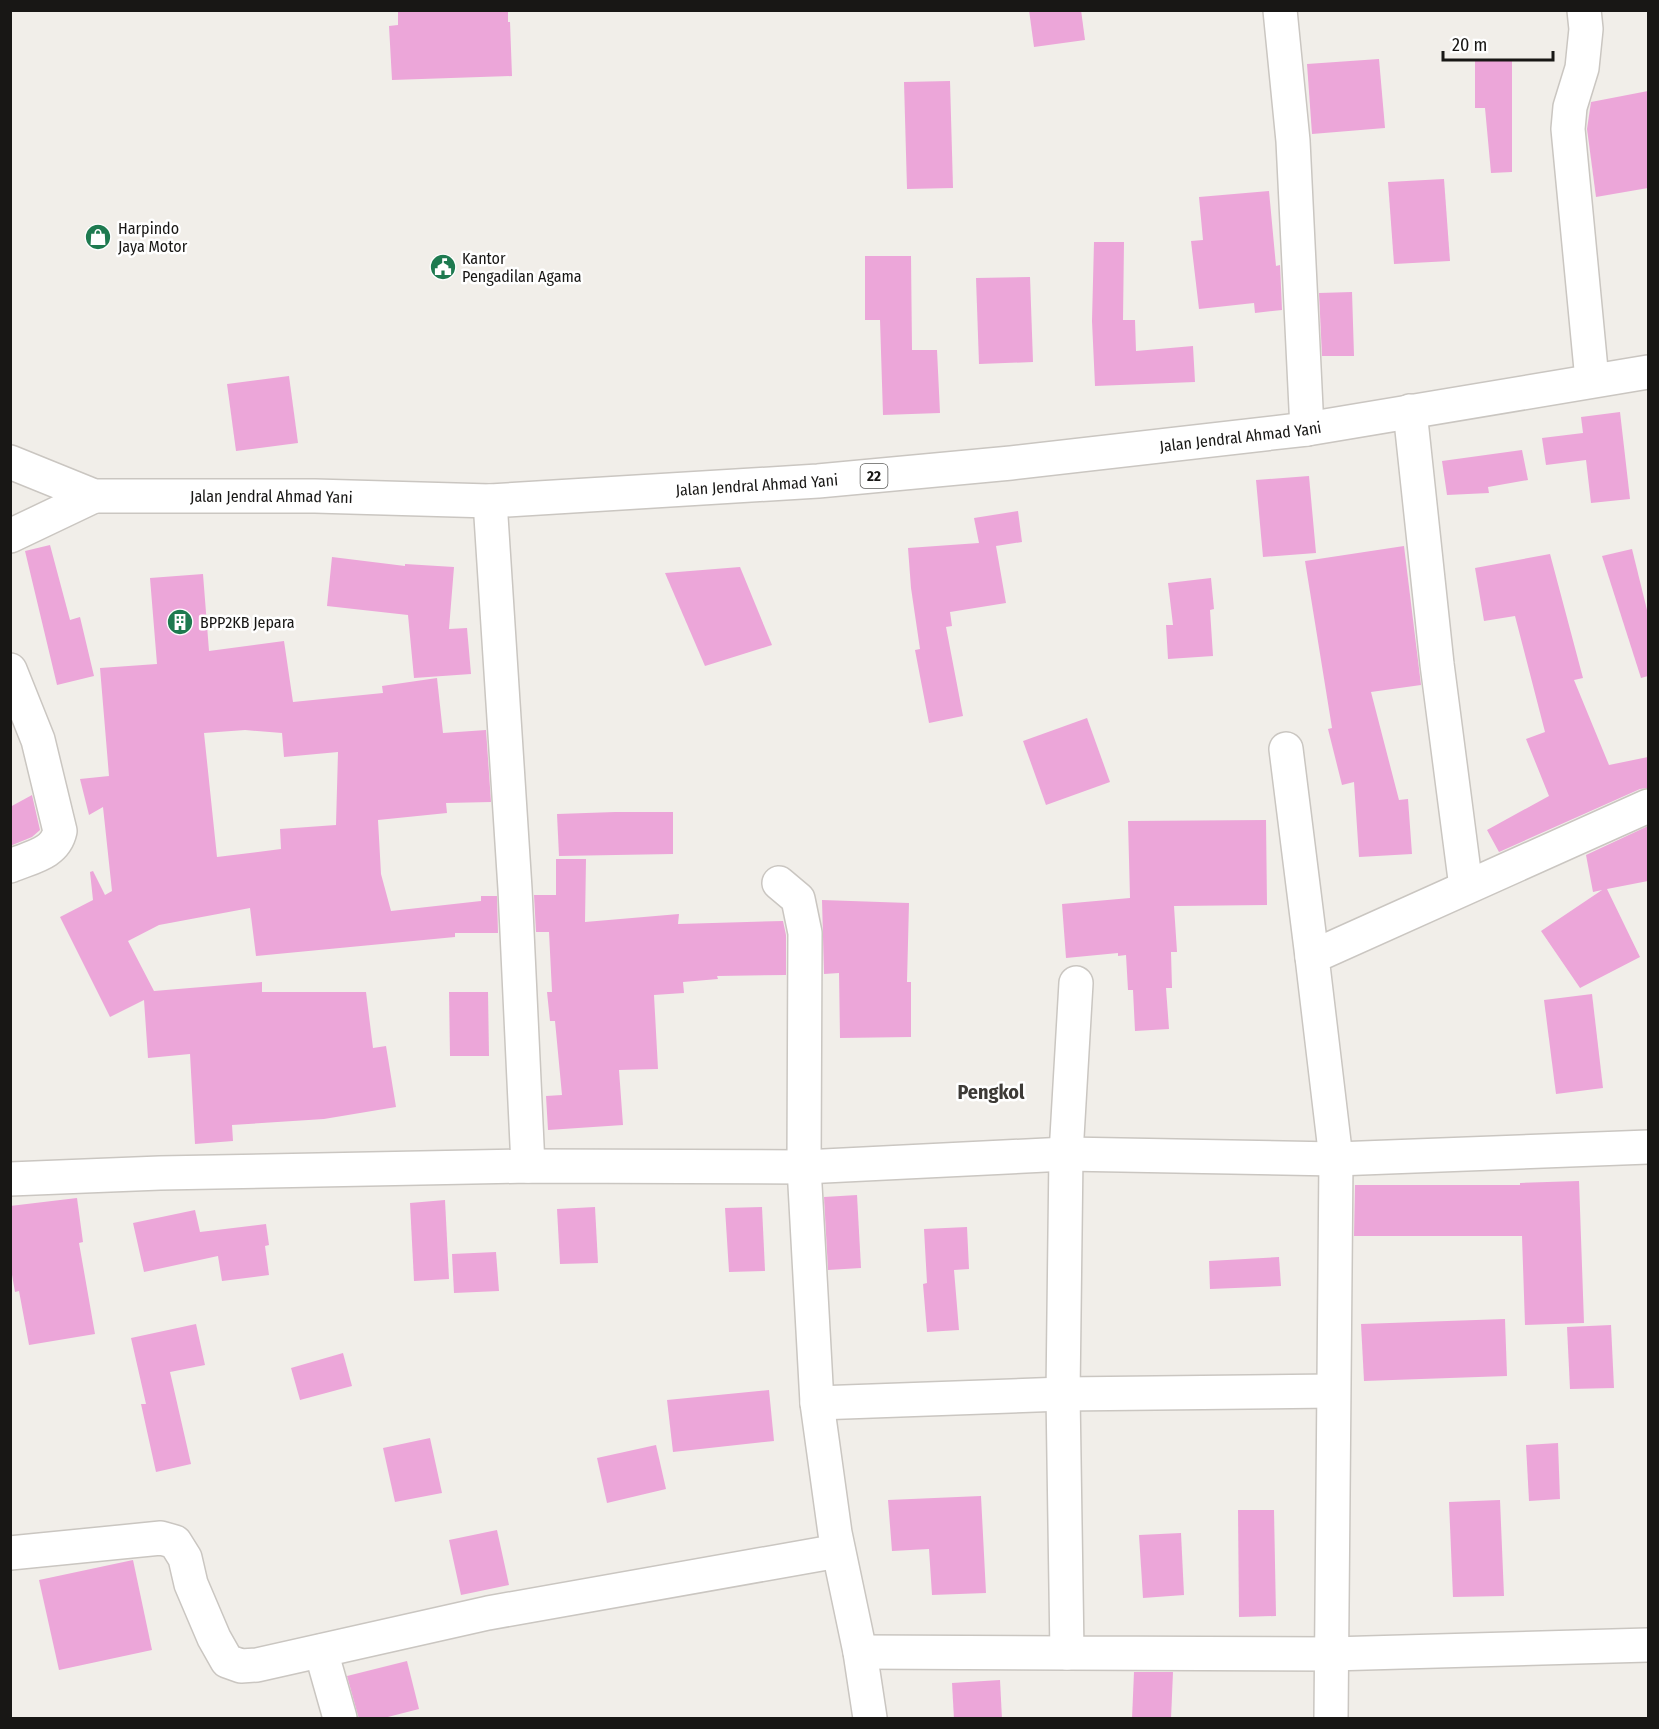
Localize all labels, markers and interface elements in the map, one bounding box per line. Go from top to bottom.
scale bar [1443,24,1552,62]
text: 20 m [1452,34,1487,56]
place label: Harpindo Jaya Motor [118,219,188,256]
shop icon: Harpindo Jaya Motor [83,222,113,252]
place label: Kantor Pengadilan Agama [462,249,582,286]
public building icon: Kantor Pengadilan Agama [428,252,458,282]
street label: Jalan Jendral Ahmad Yani [1158,417,1323,455]
road number: 22 [860,464,888,488]
street label: Jalan Jendral Ahmad Yani [675,470,839,499]
street label: Jalan Jendral Ahmad Yani [190,486,353,507]
building icon: BPP2KB Jepara [165,607,195,637]
place label: BPP2KB Jepara [200,613,295,632]
district label: Pengkol [958,1080,1025,1104]

